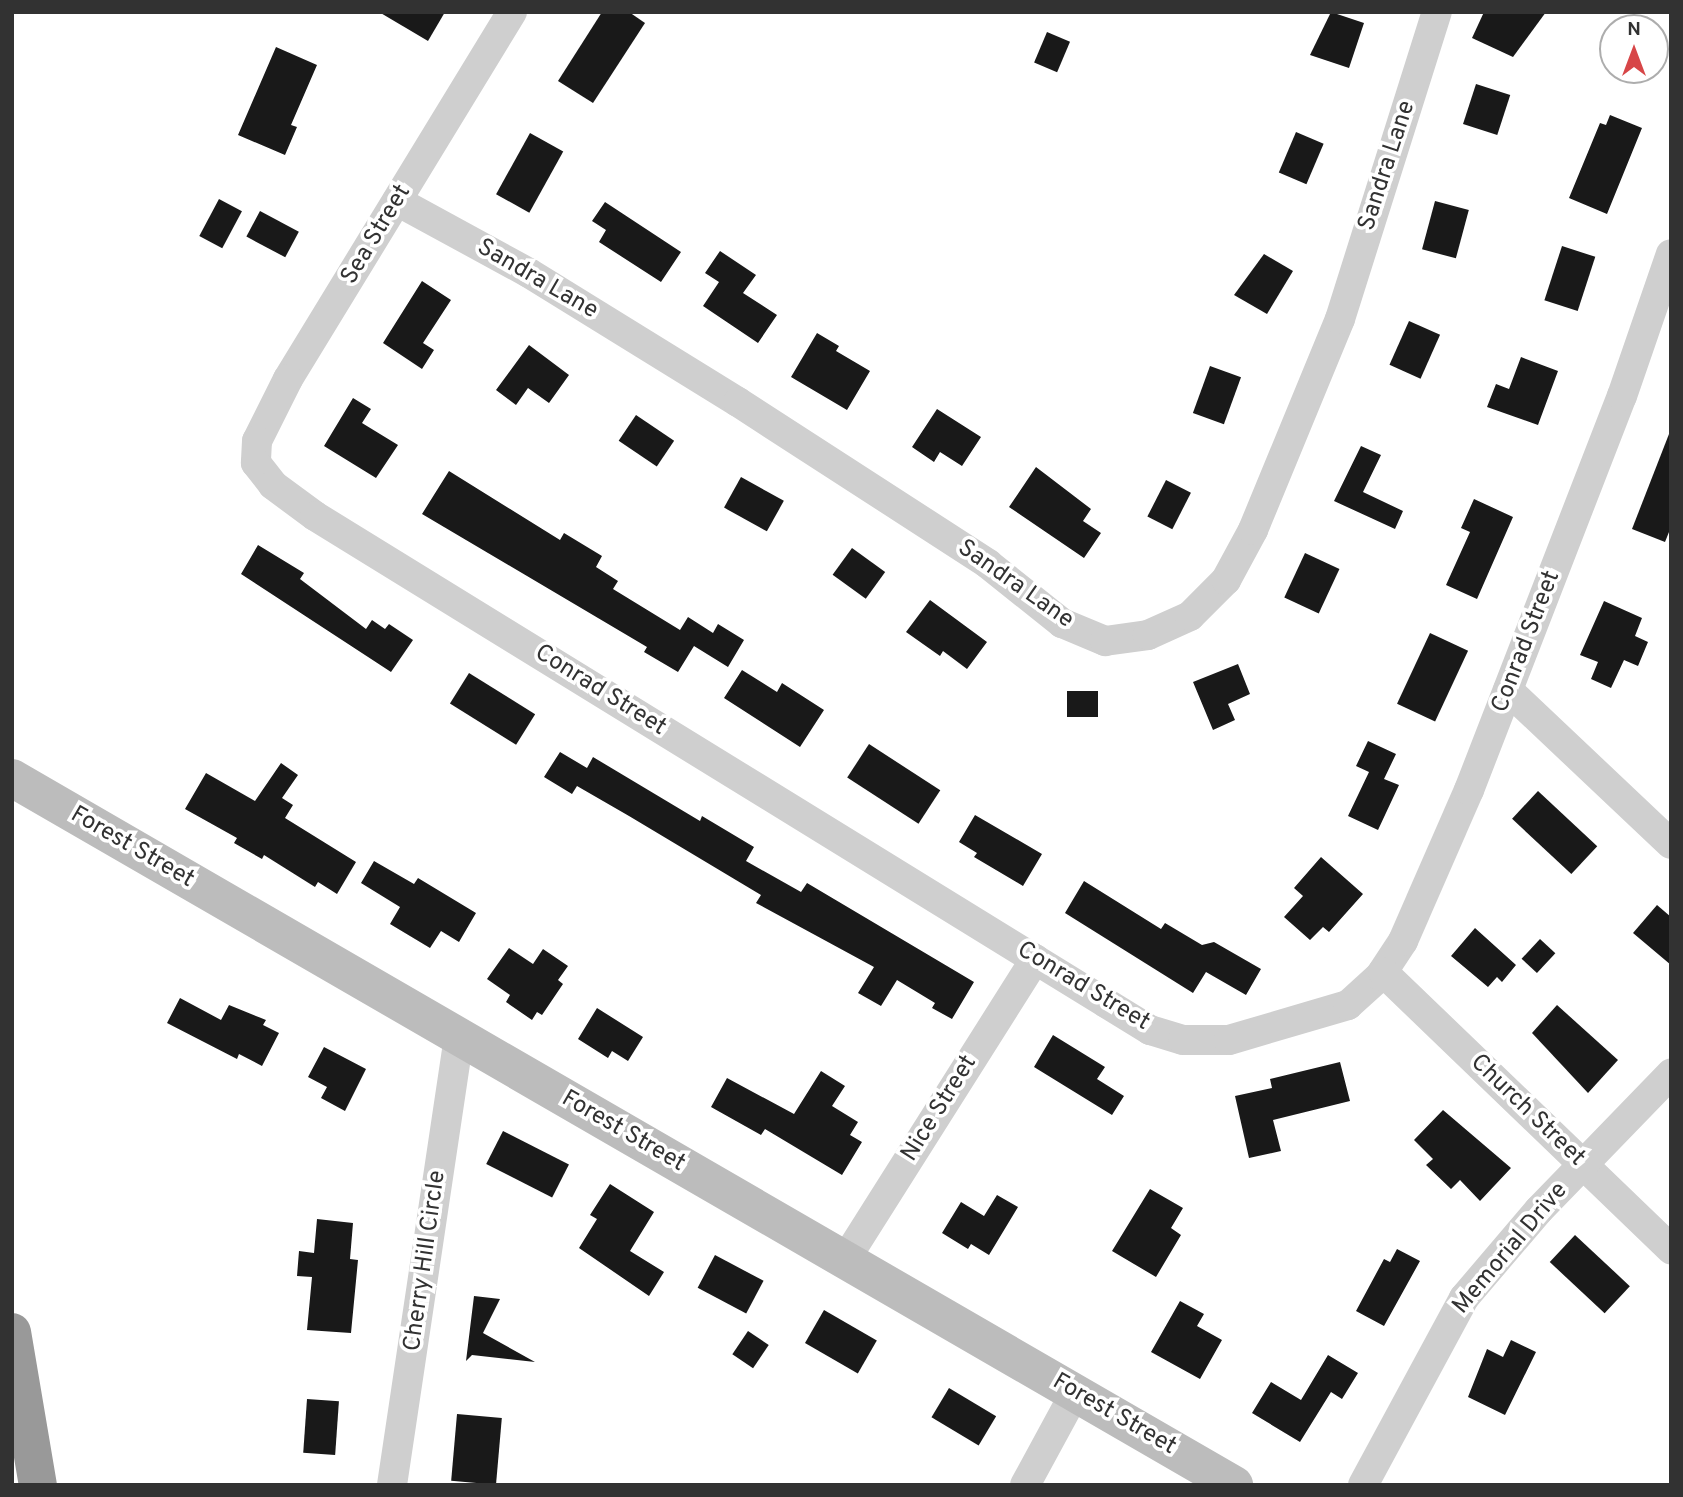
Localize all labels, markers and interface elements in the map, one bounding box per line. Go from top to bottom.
north arrow [1599,14,1669,84]
text: N [1627,18,1641,42]
street label: Sandra Lane [1353,97,1423,235]
street label: Sea Street [336,180,418,290]
street label: Sandra Lane [471,234,603,326]
street label: Sandra Lane [951,535,1079,635]
street label: Conrad Street [1487,567,1567,717]
street label: Conrad Street [529,639,671,743]
street label: Forest Street [65,801,199,895]
street label: Conrad Street [1011,936,1155,1038]
street label: Church Street [1464,1049,1590,1173]
street label: Nice Street [896,1051,984,1167]
street label: Forest Street [556,1085,690,1179]
street label: Cherry Hill Circle [399,1169,453,1353]
street label: Memorial Drive [1448,1177,1574,1321]
street label: Forest Street [1047,1368,1181,1462]

